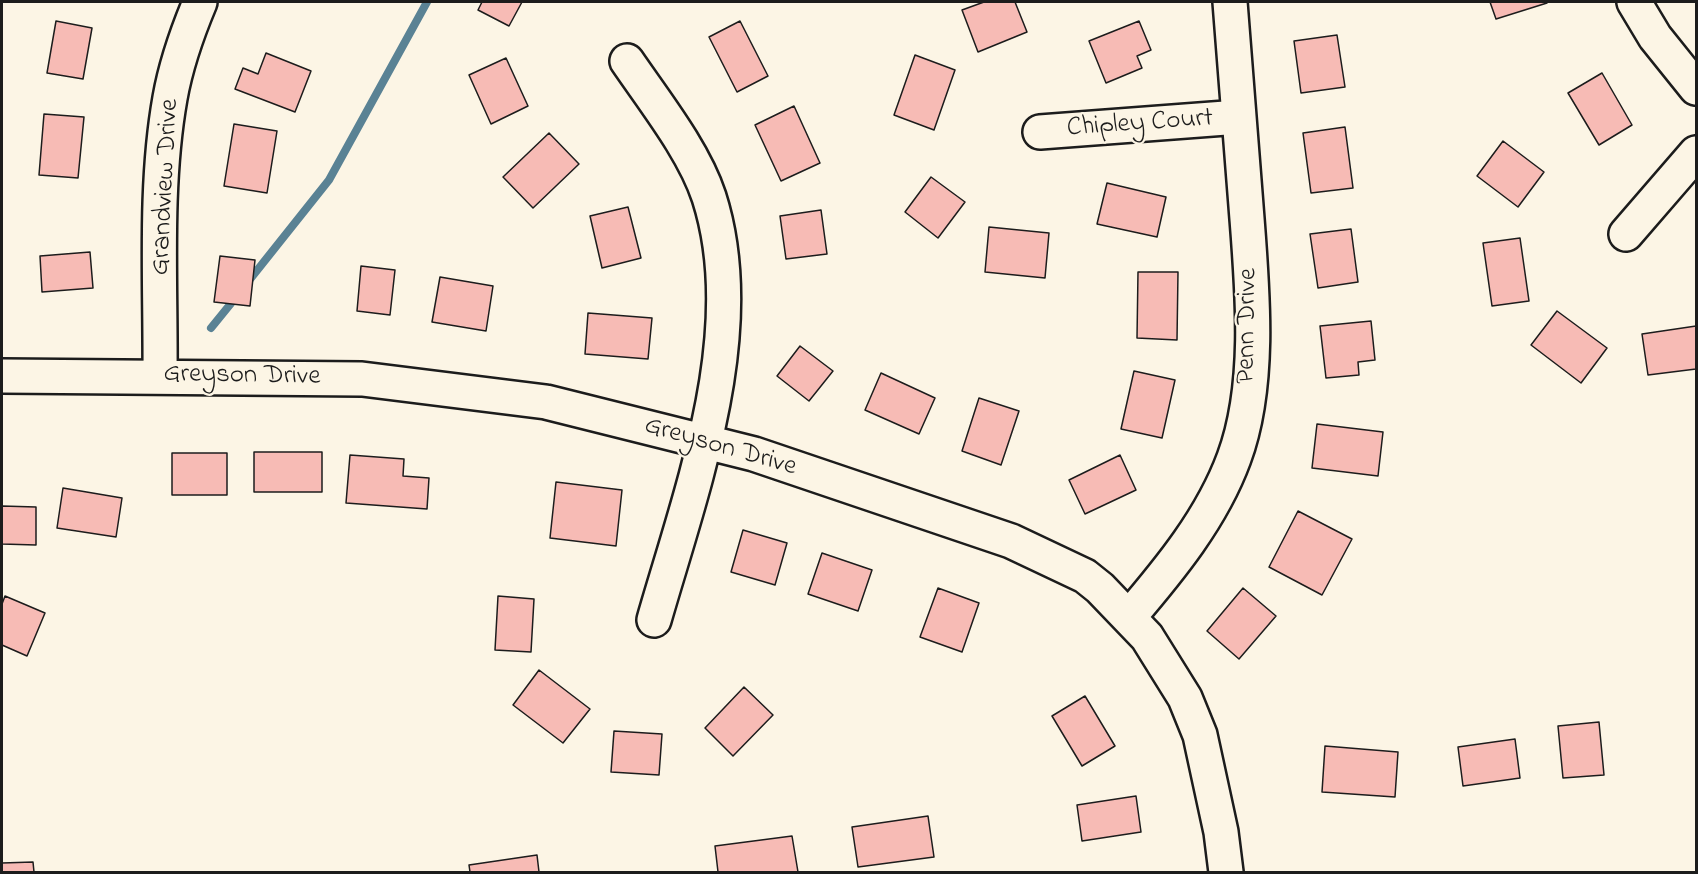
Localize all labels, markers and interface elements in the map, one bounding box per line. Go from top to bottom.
street label: Grandview Drive [146,98,188,276]
street label: Chipley Court [1066,104,1214,146]
street label: Penn Drive [1232,268,1266,384]
street label: Greyson Drive [163,359,321,395]
street label: Greyson Drive [640,411,800,485]

